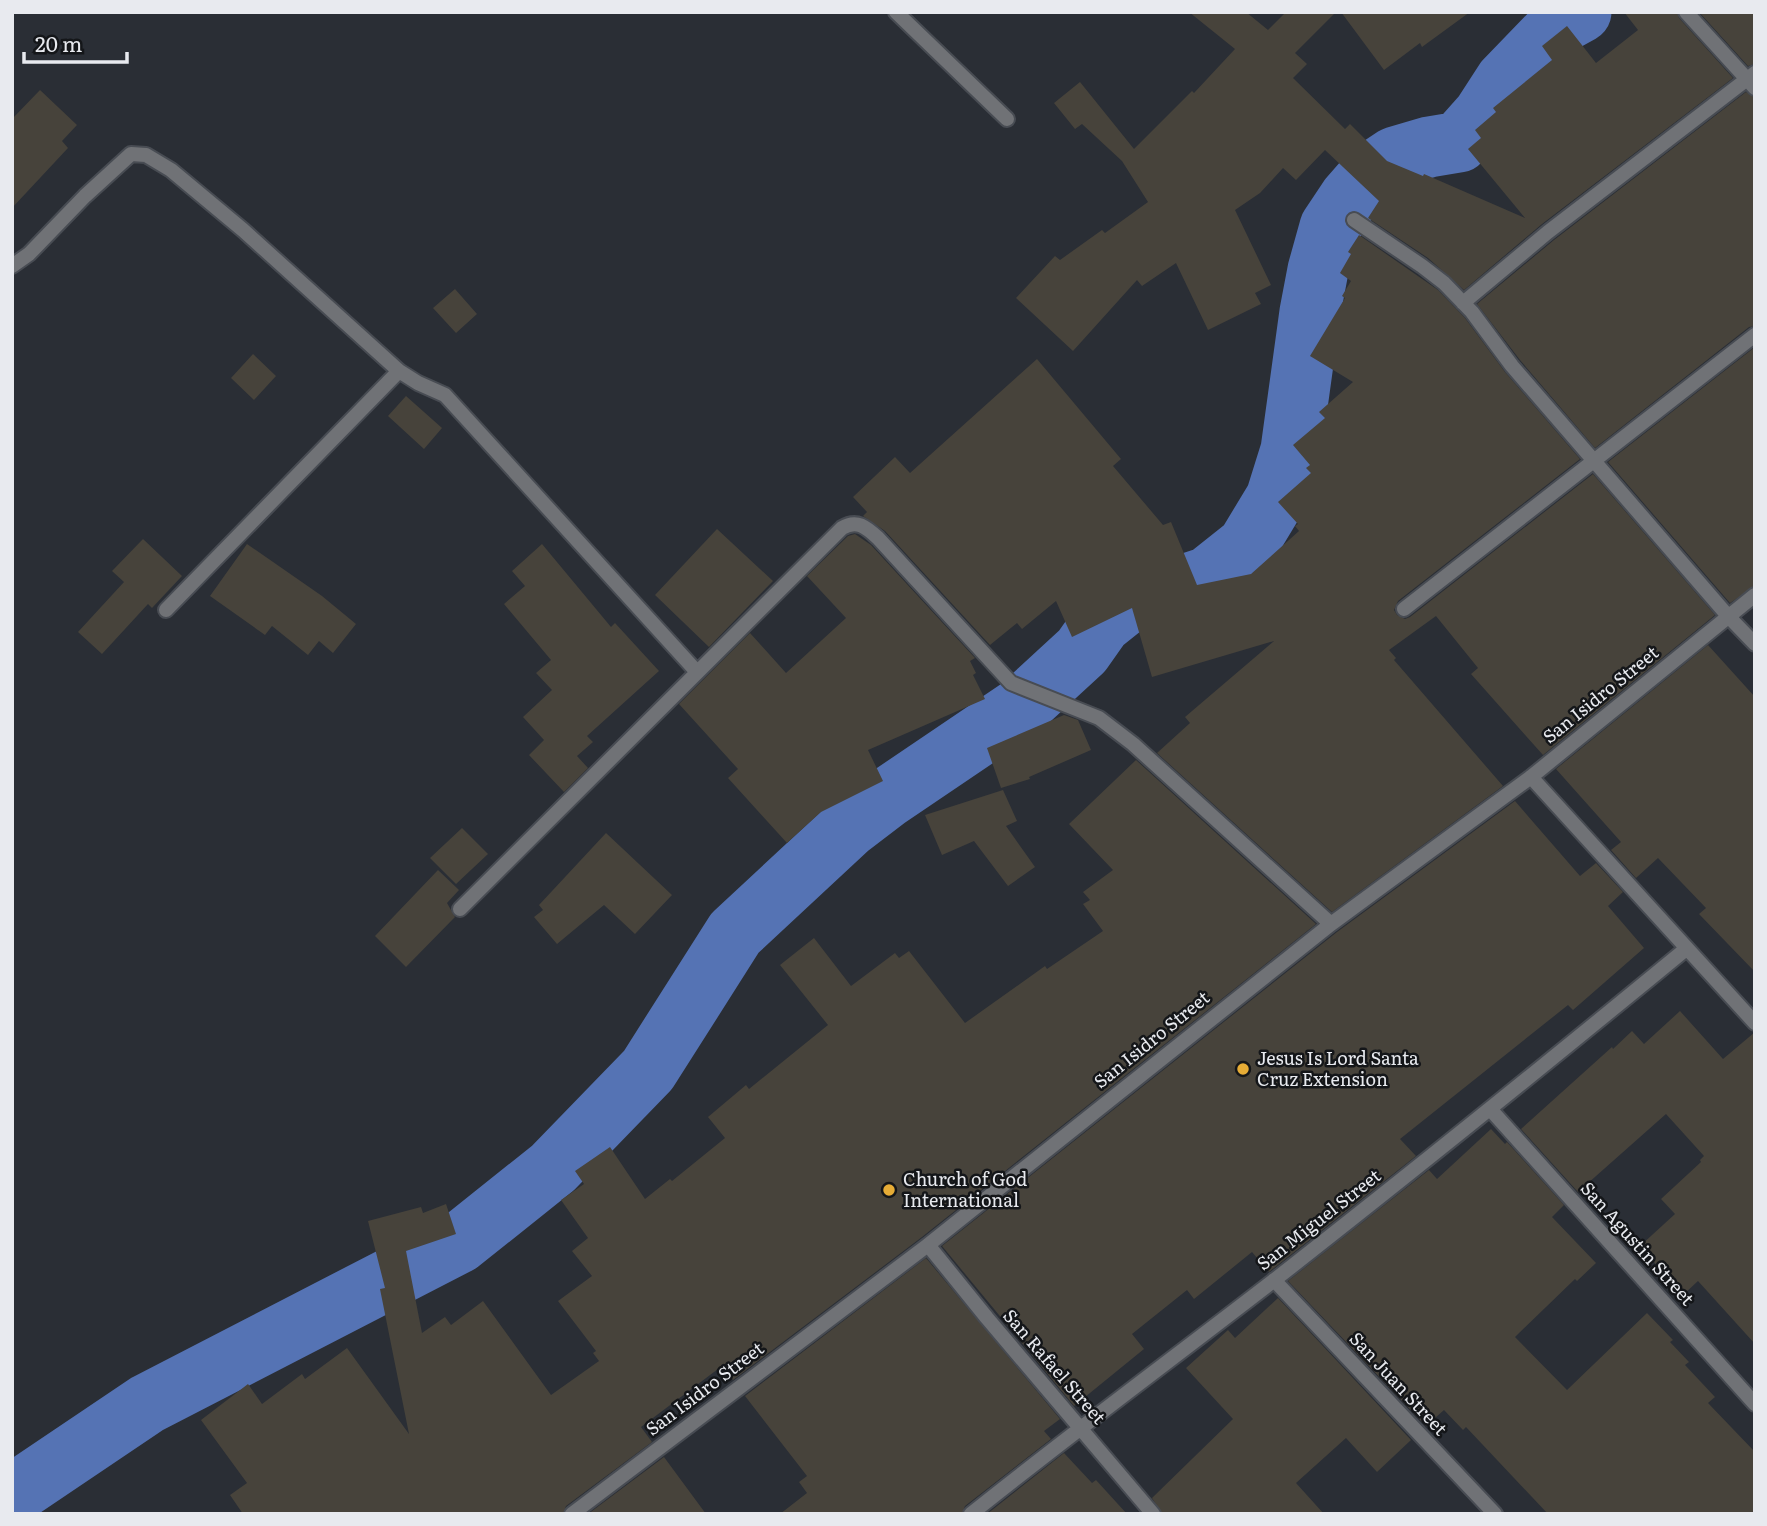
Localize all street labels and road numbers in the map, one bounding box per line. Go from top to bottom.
street label: San Isidro Street [1536,638,1664,749]
street label: San Isidro Street [1087,983,1215,1094]
street label: San Miguel Street [1250,1161,1387,1276]
street label: San Agustin Street [1575,1175,1702,1311]
street label: San Rafael Street [997,1303,1113,1430]
street label: San Juan Street [1344,1325,1455,1441]
street label: San Isidro Street [639,1334,770,1441]

